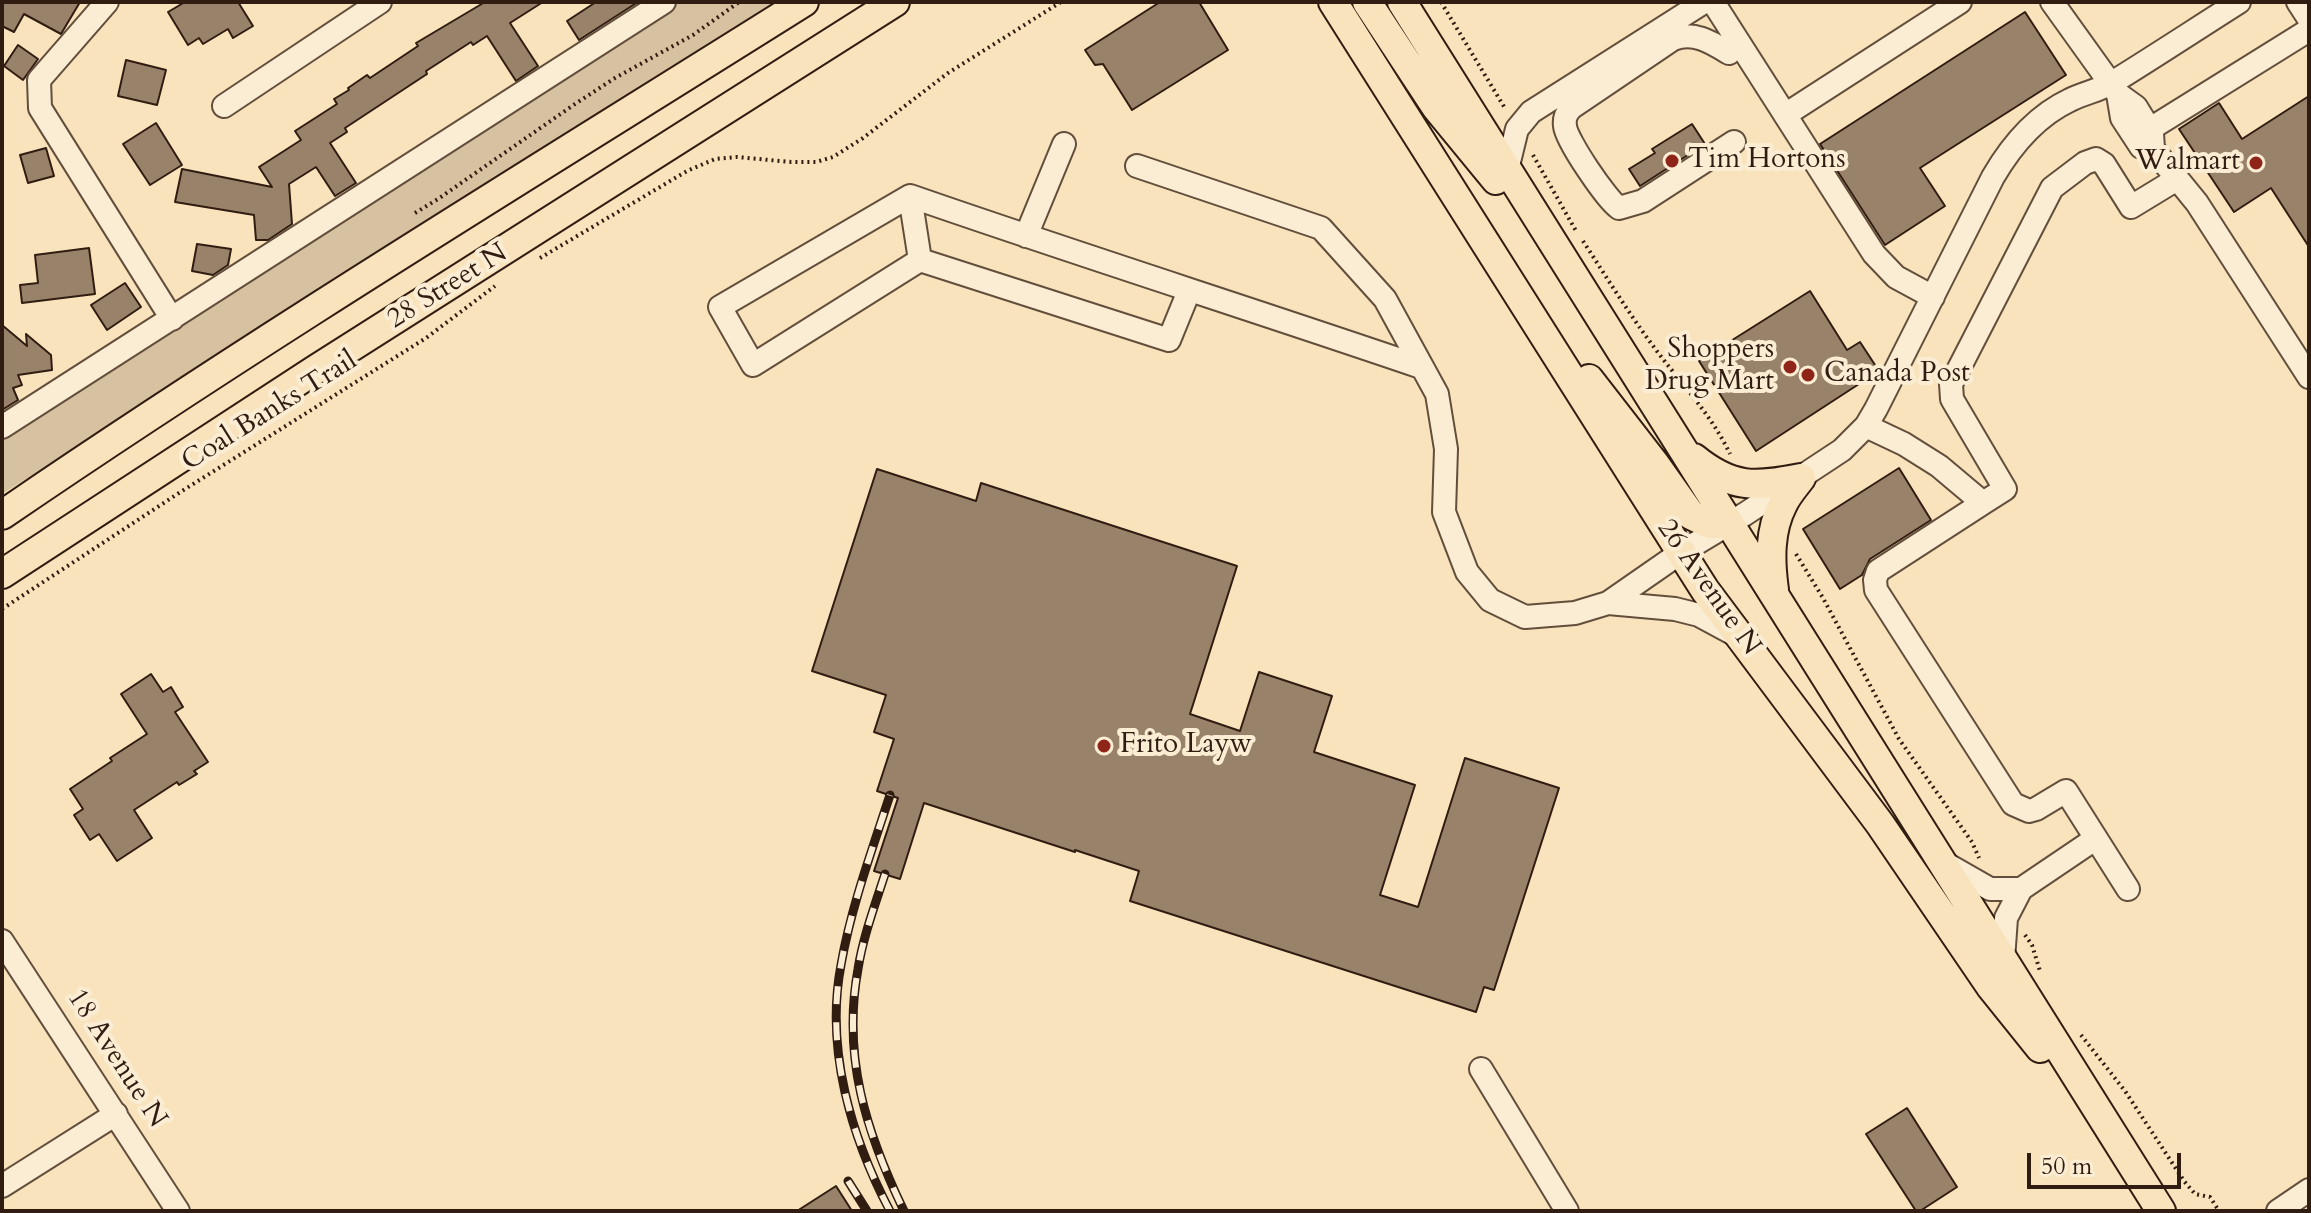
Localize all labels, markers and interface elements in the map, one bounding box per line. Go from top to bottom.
place label: Tim Hortons [1688,144,1846,178]
place label: Walmart [2135,146,2240,180]
marker: Tim Hortons [1663,152,1681,170]
marker: Walmart [2247,154,2265,172]
street label: 28 Street N [382,237,514,337]
place label: Shoppers Drug Mart [1645,334,1774,400]
street label: Coal Banks Trail [176,345,364,479]
marker: Shoppers Drug Mart [1781,358,1799,376]
place label: Canada Post [1824,358,1970,392]
marker: Canada Post [1799,366,1817,384]
street label: 26 Avenue N [1649,513,1767,663]
place label: Frito Layw [1120,729,1252,763]
marker: Frito Layw [1095,737,1113,755]
street label: 18 Avenue N [59,983,173,1135]
scale bar [2031,1137,2185,1187]
text: 50 m [2041,1150,2092,1183]

